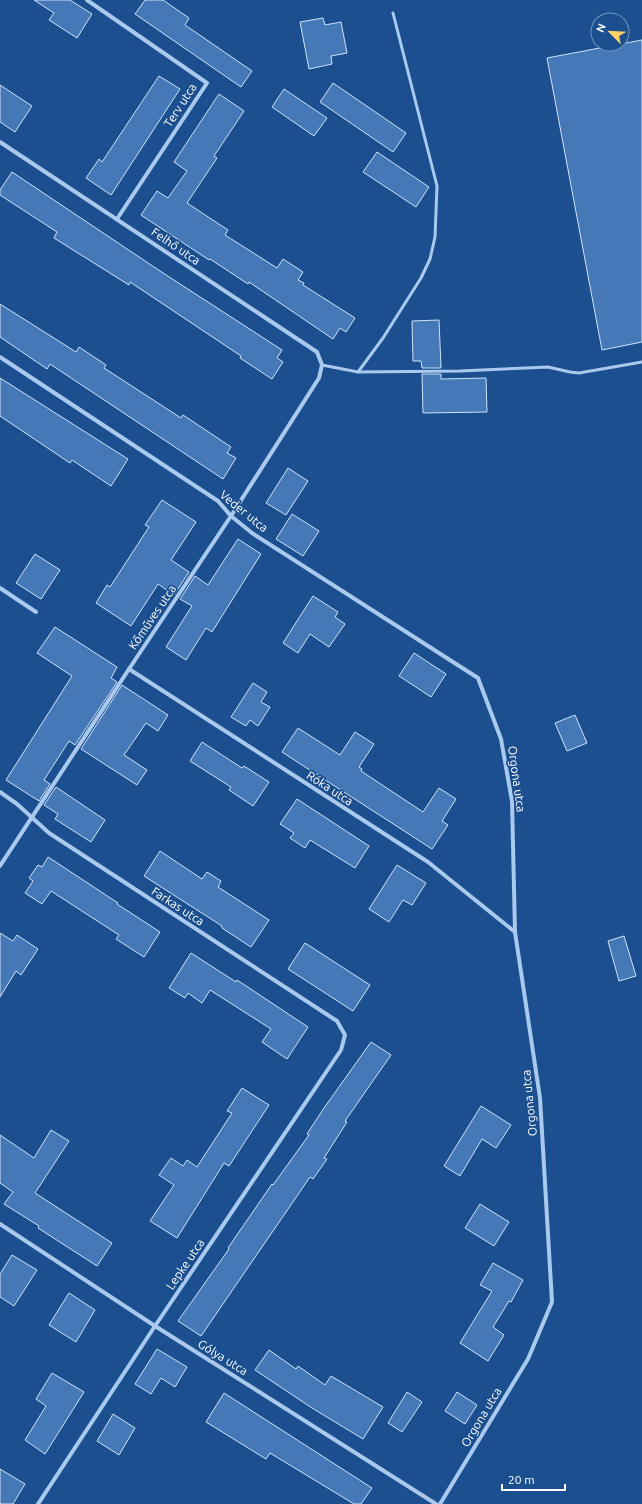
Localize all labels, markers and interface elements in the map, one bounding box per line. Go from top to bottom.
north arrow [590,12,630,52]
text: N [594,22,608,34]
street label: Terv utca [161,81,199,129]
street label: Felhő utca [149,225,203,267]
street label: Veder utca [217,488,271,534]
street label: Kőműves utca [126,582,178,652]
street label: Orgona utca [506,745,528,813]
street label: Róka utca [304,768,356,808]
street label: Farkas utca [149,884,207,928]
street label: Orgona utca [519,1069,539,1137]
street label: Lepke utca [163,1236,207,1292]
street label: Gólya utca [196,1337,250,1377]
street label: Orgona utca [458,1385,504,1449]
scale bar [502,1466,565,1492]
text: 20 m [508,1473,535,1486]

